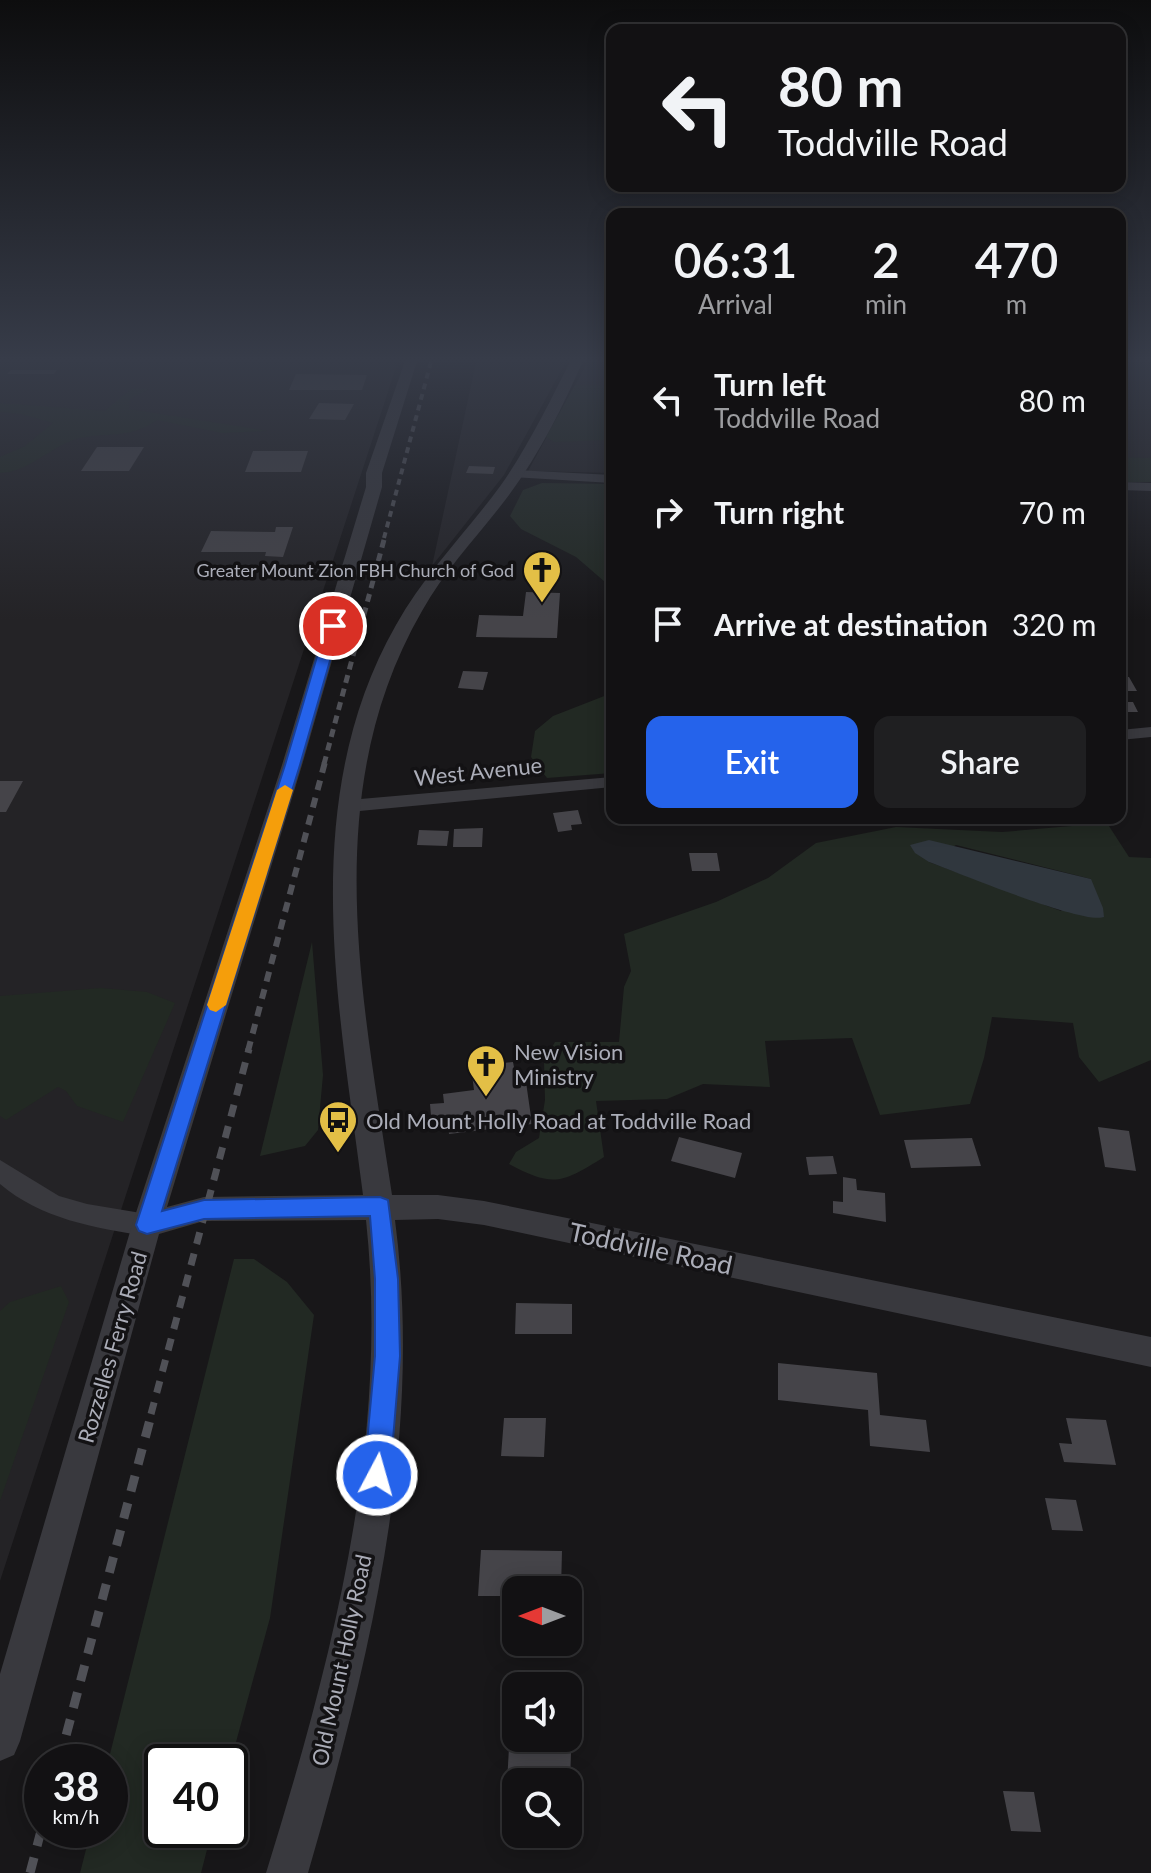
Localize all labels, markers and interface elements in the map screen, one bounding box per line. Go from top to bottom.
text: 80 m [778,52,903,119]
icon: left [646,56,750,160]
text: Toddville Road [778,120,1008,164]
text: 06:31 [674,231,797,288]
text: 2 [872,231,900,288]
text: 470 [975,231,1058,288]
text: Arrival [698,288,773,320]
text: min [865,288,907,320]
text: m [1006,288,1027,320]
text: Turn left [714,366,826,402]
icon: left [646,378,690,422]
text: 80 m [1019,382,1086,418]
text: Toddville Road [714,402,880,434]
icon: right [646,490,690,534]
text: Turn right [714,494,844,530]
text: 70 m [1019,494,1086,530]
church icon: Greater Mount Zion FBH Church of God [521,549,563,604]
place label: Greater Mount Zion FBH Church of God [197,559,514,581]
pin [299,592,367,660]
icon: arrive [646,602,690,646]
icon: arrive [311,604,355,648]
text: Arrive at destination [714,606,988,642]
text: 320 m [1012,606,1096,642]
button: Exit [646,716,858,808]
button: Share [874,716,1086,808]
street label: West Avenue [413,751,543,791]
place label: New Vision Ministry [514,1038,623,1090]
church icon: New Vision Ministry [465,1043,507,1098]
bus stop icon: Old Mount Holly Road at Toddville Road [317,1099,359,1154]
place label: Old Mount Holly Road at Toddville Road [366,1107,751,1134]
street label: Toddville Road [566,1215,736,1281]
street label: Rozzelles Ferry Road [72,1248,152,1446]
position arrow [335,1433,419,1517]
street label: Old Mount Holly Road [305,1552,377,1768]
north arrow [502,1576,582,1656]
map controls [502,1576,582,1848]
button: sound [502,1672,582,1752]
speed limit sign: 40 [144,1744,248,1848]
text: 38 [53,1762,99,1810]
button: search [502,1768,582,1848]
text: km/h [53,1804,99,1828]

